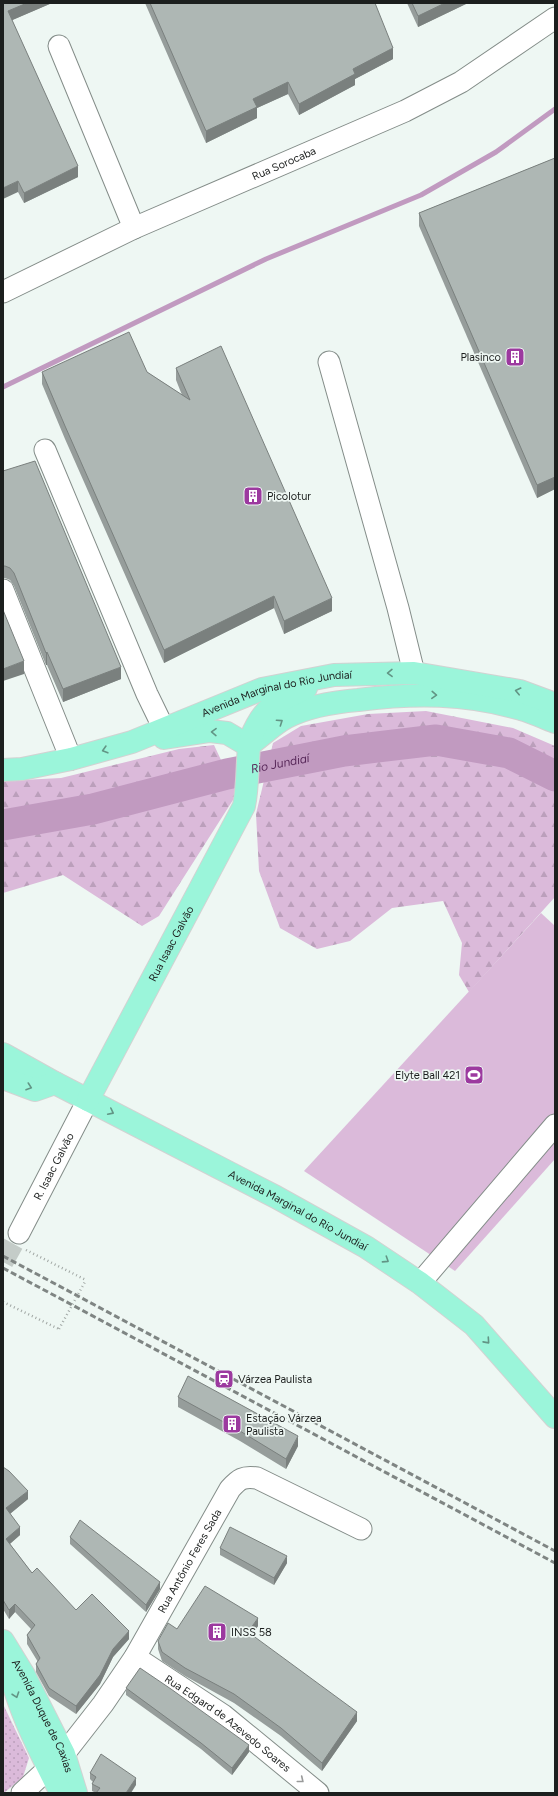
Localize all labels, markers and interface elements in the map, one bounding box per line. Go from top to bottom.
street label: Rua Sorocaba [250,144,318,183]
building icon: Plasinco [504,346,526,368]
place label: Plasinco [460,351,501,364]
building icon: Picolotur [242,485,264,507]
place label: Picolotur [267,490,311,503]
street label: Avenida Marginal do Rio Jundiaí [200,669,353,720]
one-way arrow [387,669,393,677]
one-way arrow [515,687,522,696]
one-way arrow [431,690,437,699]
one-way arrow [276,719,283,727]
one-way arrow [211,728,217,736]
one-way arrow [101,745,108,753]
water label: Rio Jundiaí [250,751,313,776]
street label: Rua Isaac Galvão [146,904,197,984]
sports icon: Elyte Ball 421 [463,1064,485,1086]
place label: Elyte Ball 421 [395,1069,460,1082]
one-way arrow [25,1083,32,1091]
one-way arrow [107,1107,115,1115]
street label: R. Isaac Galvão [31,1131,77,1202]
street label: Avenida Marginal do Rio Jundiaí [226,1168,370,1254]
one-way arrow [382,1255,389,1263]
one-way arrow [483,1336,490,1343]
station icon: Várzea Paulista [213,1368,235,1390]
place label: Várzea Paulista [238,1373,312,1386]
place label: Estação Várzea Paulista [246,1412,322,1438]
building icon: Estação Várzea Paulista [221,1413,243,1435]
street label: Rua Antônio Feres Sada [155,1507,224,1615]
building icon: INSS 58 [206,1621,228,1643]
place label: INSS 58 [231,1626,272,1639]
street label: Avenida Duque de Caxias [9,1657,75,1774]
street label: Rua Edgard de Azevedo Soares [162,1672,293,1775]
one-way arrow [11,1691,20,1698]
one-way arrow [297,1775,304,1782]

